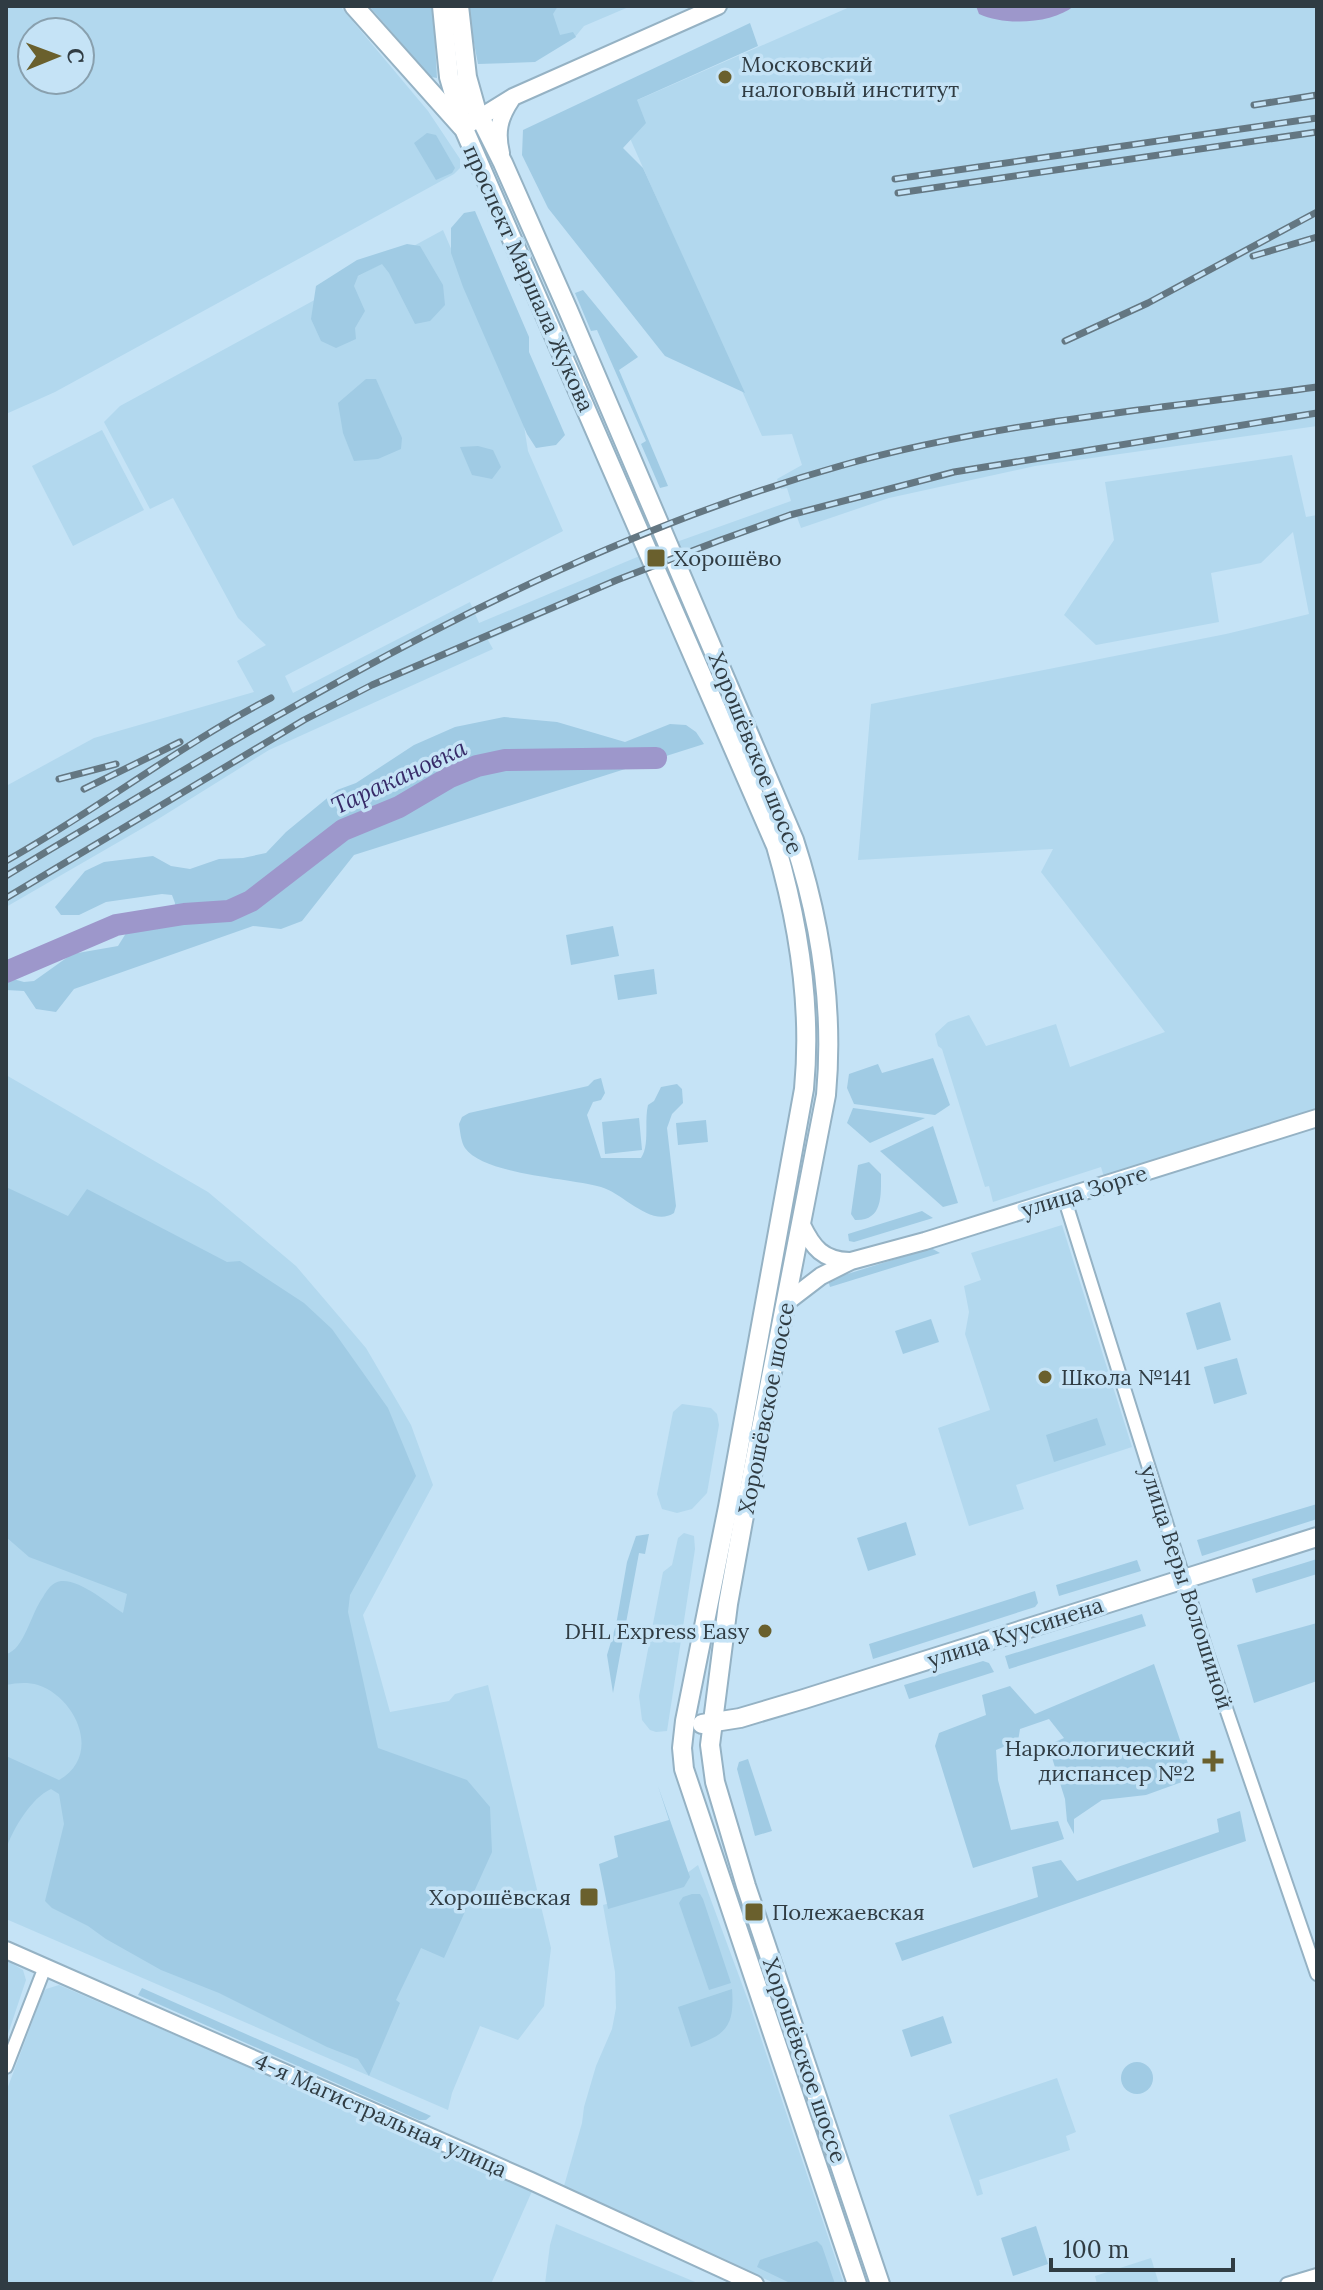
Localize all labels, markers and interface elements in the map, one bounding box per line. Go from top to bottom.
north arrow [16,16,96,96]
text: С [62,48,90,63]
place label: Московский налоговый институт [741,50,959,103]
marker: Московский налоговый институт [716,68,734,86]
street label: проспект Маршала Жукова [457,140,601,416]
place label: Хорошёво [674,544,782,572]
marker: Хорошёво [645,547,667,569]
street label: Хорошёвское шоссе [703,648,809,858]
water label: Таракановка [326,731,472,821]
street label: улица Зорге [1018,1159,1150,1223]
street label: Хорошёвское шоссе [732,1300,800,1516]
place label: Школа №141 [1061,1363,1191,1391]
marker: Школа №141 [1036,1368,1054,1386]
street label: улица Веры Волошиной [1134,1462,1240,1712]
street label: улица Куусинена [924,1590,1106,1674]
place label: DHL Express Easy [564,1617,749,1645]
marker: DHL Express Easy [756,1622,774,1640]
place label: Наркологический диспансер №2 [1004,1734,1195,1787]
marker: Наркологический диспансер №2 [1202,1750,1224,1772]
place label: Хорошёвская [429,1883,571,1911]
marker: Хорошёвская [578,1886,600,1908]
place label: Полежаевская [772,1898,925,1926]
marker: Полежаевская [743,1901,765,1923]
street label: Хорошёвское шоссе [757,1954,853,2166]
street label: 4-я Магистральная улица [251,2047,511,2183]
scale bar [1051,2222,1233,2272]
text: 100 m [1063,2234,1129,2265]

